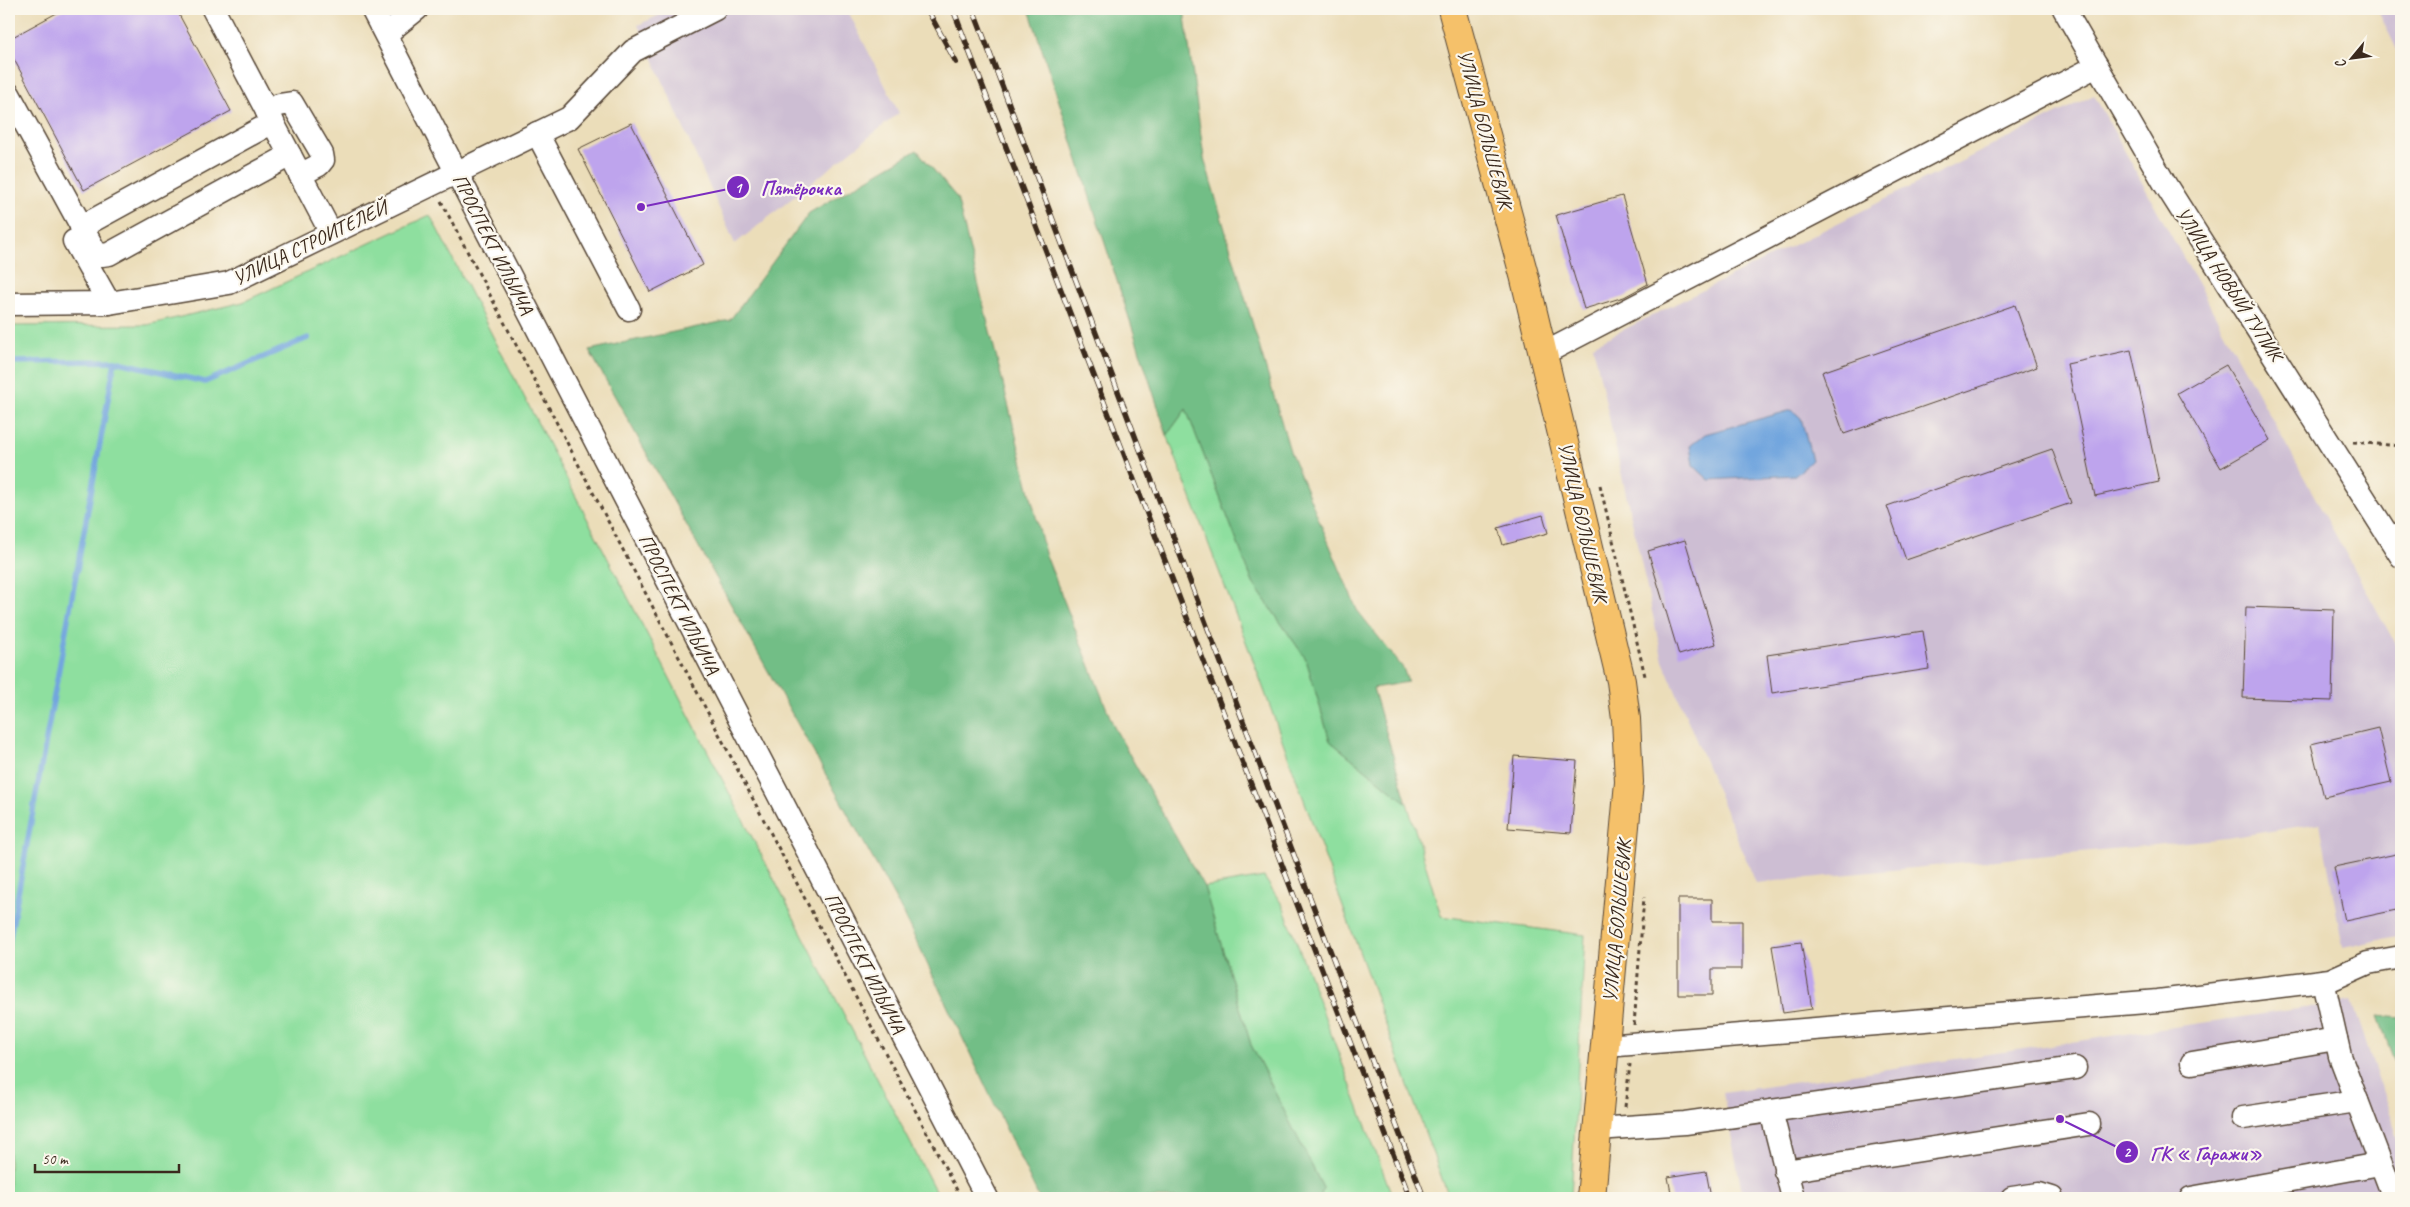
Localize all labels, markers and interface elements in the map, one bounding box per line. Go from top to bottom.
north arrow [2328,32,2378,82]
street label: УЛИЦА БОЛЬШЕВИК [1452,47,1519,214]
text: С [2331,55,2350,71]
callout: Пятёрочка [726,169,851,205]
street label: ПРОСПЕКТ ИЛЬИЧА [447,170,540,319]
text: Пятёрочка [761,175,843,201]
text: 1 [735,179,744,198]
street label: УЛИЦА СТРОИТЕЛЕЙ [229,193,394,291]
street label: УЛИЦА НОВЫЙ ТУПИК [2170,202,2290,368]
street label: УЛИЦА БОЛЬШЕВИК [1552,440,1614,607]
street label: ПРОСПЕКТ ИЛЬИЧА [633,530,726,679]
street label: УЛИЦА БОЛЬШЕВИК [1597,836,1637,1003]
street label: ПРОСПЕКТ ИЛЬИЧА [819,889,912,1038]
callout: ГК « Гаражи» [2115,1134,2272,1170]
text: ГК « Гаражи» [2150,1140,2262,1166]
scale bar [35,1142,179,1174]
text: 2 [2124,1143,2132,1162]
text: 50 m [42,1150,69,1169]

